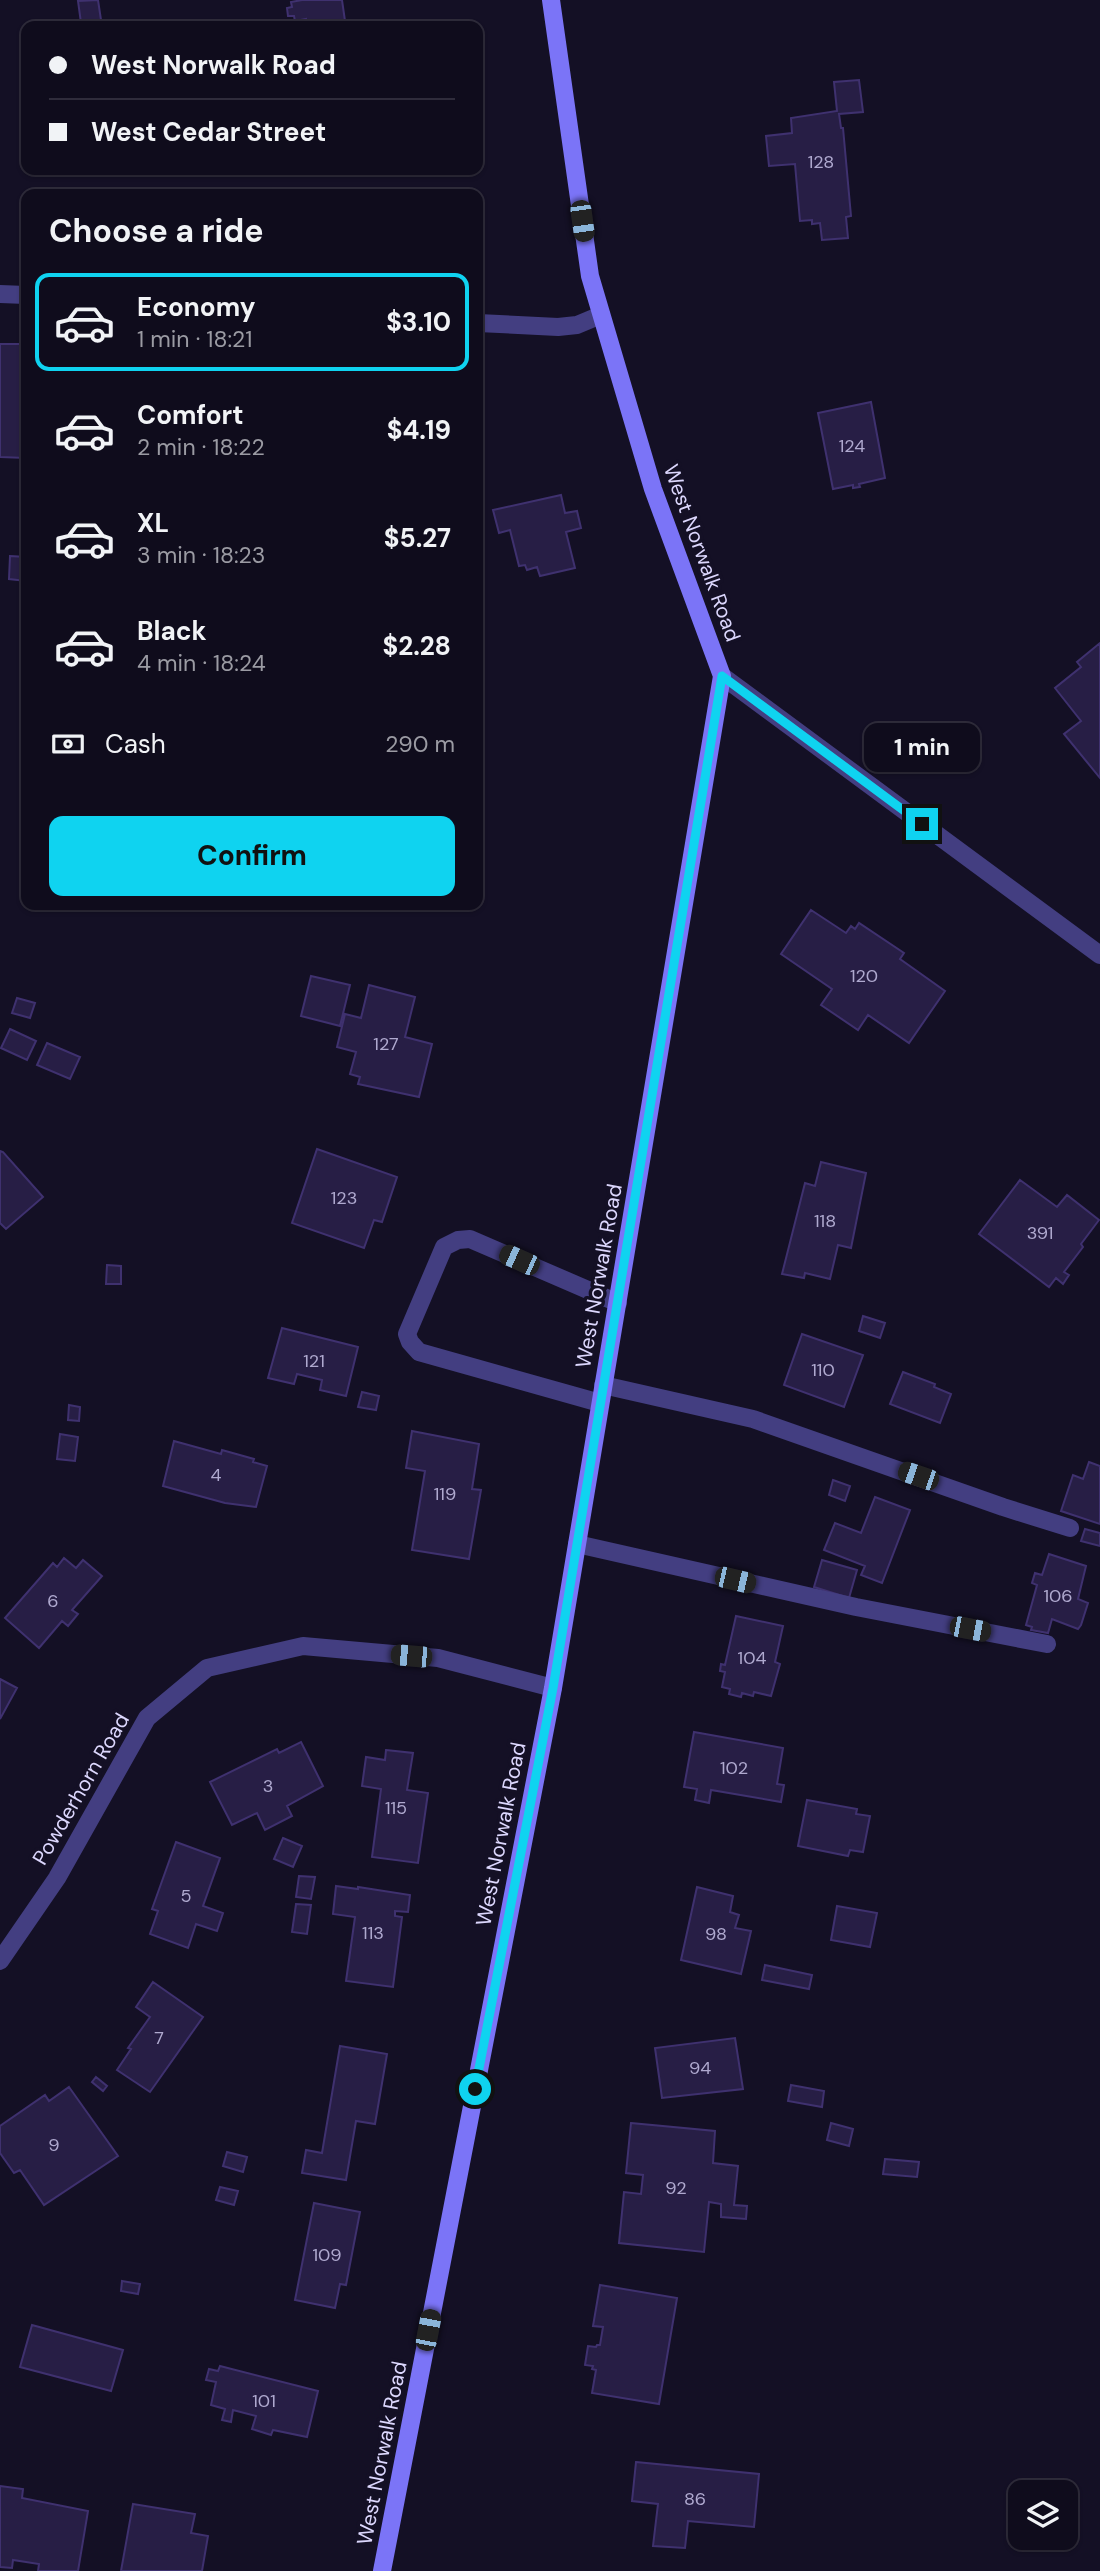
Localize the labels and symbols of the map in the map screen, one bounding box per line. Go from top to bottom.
house number: 128 [808,150,834,174]
car [569,199,596,243]
house number: 124 [839,434,865,458]
street label: West Norwalk Road [657,461,747,645]
callout: 1 min [864,722,980,772]
route end [906,808,938,840]
house number: 120 [850,964,878,988]
house number: 127 [373,1032,399,1056]
street label: West Norwalk Road [569,1182,629,1370]
house number: 123 [331,1186,357,1210]
house number: 118 [814,1209,836,1233]
house number: 391 [1027,1221,1053,1245]
car [496,1242,543,1278]
house number: 121 [303,1349,325,1373]
house number: 110 [811,1358,835,1382]
car [895,1459,942,1493]
house number: 4 [211,1463,222,1487]
house number: 119 [434,1482,456,1506]
car [713,1565,758,1595]
house number: 106 [1043,1584,1073,1608]
house number: 6 [47,1589,59,1613]
car [948,1615,993,1643]
car [390,1644,433,1668]
house number: 104 [738,1646,766,1670]
street label: Powderhorn Road [26,1708,136,1870]
street label: West Norwalk Road [469,1740,533,1928]
house number: 102 [720,1756,748,1780]
house number: 3 [263,1774,273,1798]
house number: 115 [385,1796,407,1820]
house number: 5 [181,1884,191,1908]
house number: 113 [362,1921,384,1945]
house number: 98 [705,1922,727,1946]
house number: 7 [154,2026,164,2050]
house number: 94 [689,2056,711,2080]
route start [459,2073,491,2105]
house number: 9 [48,2133,60,2157]
house number: 92 [665,2176,687,2200]
house number: 109 [312,2243,342,2267]
car [414,2307,443,2353]
street label: West Norwalk Road [350,2359,414,2547]
house number: 101 [252,2389,276,2413]
house number: 86 [684,2487,706,2511]

